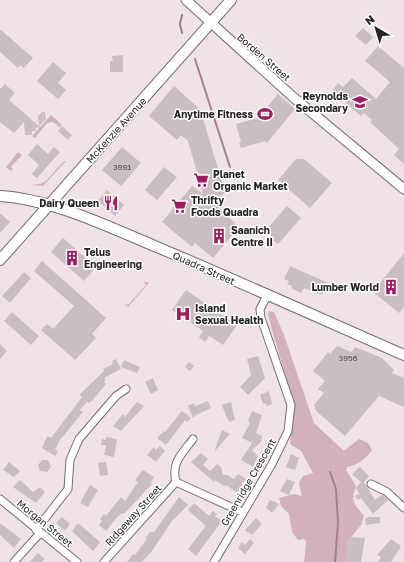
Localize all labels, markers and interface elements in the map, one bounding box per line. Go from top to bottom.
north arrow [356,8,396,48]
text: N [362,12,377,27]
street label: Borden Street [235,31,293,83]
place label: Reynolds Secondary [296,90,348,114]
school or university icon: Reynolds Secondary [351,93,369,111]
street label: McKenzie Avenue [83,95,149,165]
sports icon: Anytime Fitness [256,105,274,123]
place label: Anytime Fitness [174,108,253,120]
house number: 3991 [113,162,131,172]
place label: Planet Organic Market [213,168,288,192]
supermarket icon: Planet Organic Market [192,171,210,189]
restaurant icon: Dairy Queen [102,194,120,212]
place label: Thrifty Foods Quadra [191,194,258,218]
place label: Dairy Queen [39,197,99,209]
supermarket icon: Thrifty Foods Quadra [170,197,188,215]
place label: Saanich Centre II [231,224,273,248]
building icon: Saanich Centre II [210,227,228,245]
place label: Telus Engineering [84,246,142,270]
building icon: Telus Engineering [63,249,81,267]
street label: Quadra Street [171,249,237,287]
building icon: Lumber World [382,278,400,296]
place label: Lumber World [311,281,379,293]
place label: Island Sexual Health [195,302,263,326]
hospital icon: Island Sexual Health [174,305,192,323]
house number: 3956 [339,353,358,363]
street label: Greenridge Crescent [218,436,278,528]
street label: Ridgeway Street [102,482,164,548]
street label: Morgan Street [15,497,75,549]

